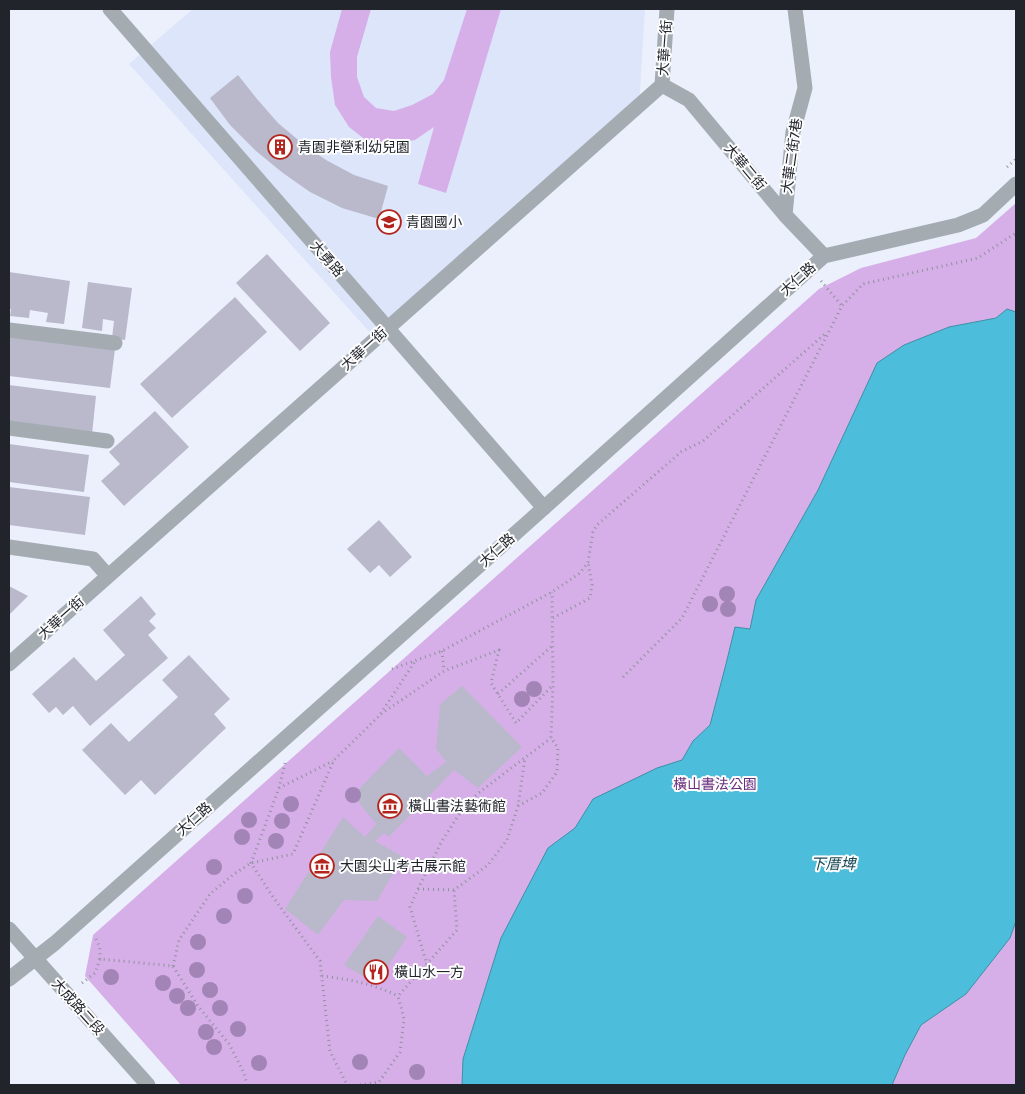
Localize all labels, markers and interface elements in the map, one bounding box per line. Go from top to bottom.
street label: 大華一街 [655,19,675,77]
street label: 大華二街7巷 [778,117,806,195]
building icon: 青園非營利幼兒園 [267,134,293,160]
place label: 青園非營利幼兒園 [298,139,410,156]
street label: 大華二街 [720,140,770,194]
school or university icon: 青園國小 [376,209,402,235]
place label: 青園國小 [406,214,462,231]
street label: 大勇路 [307,238,347,280]
street label: 大仁路 [777,259,819,299]
street label: 大華一街 [338,324,390,374]
street label: 大仁路 [476,530,518,570]
street label: 大華一街 [35,593,87,643]
park label: 橫山書法公園 [673,776,757,793]
museum icon: 橫山書法藝術館 [377,793,403,819]
place label: 橫山書法藝術館 [408,798,506,815]
street label: 大仁路 [173,799,215,839]
museum icon: 大園尖山考古展示館 [309,853,335,879]
water label: 下厝埤 [810,855,857,873]
place label: 大園尖山考古展示館 [340,858,466,875]
restaurant icon: 橫山水一方 [363,959,389,985]
place label: 橫山水一方 [394,964,464,981]
street label: 大成路二段 [48,975,108,1039]

